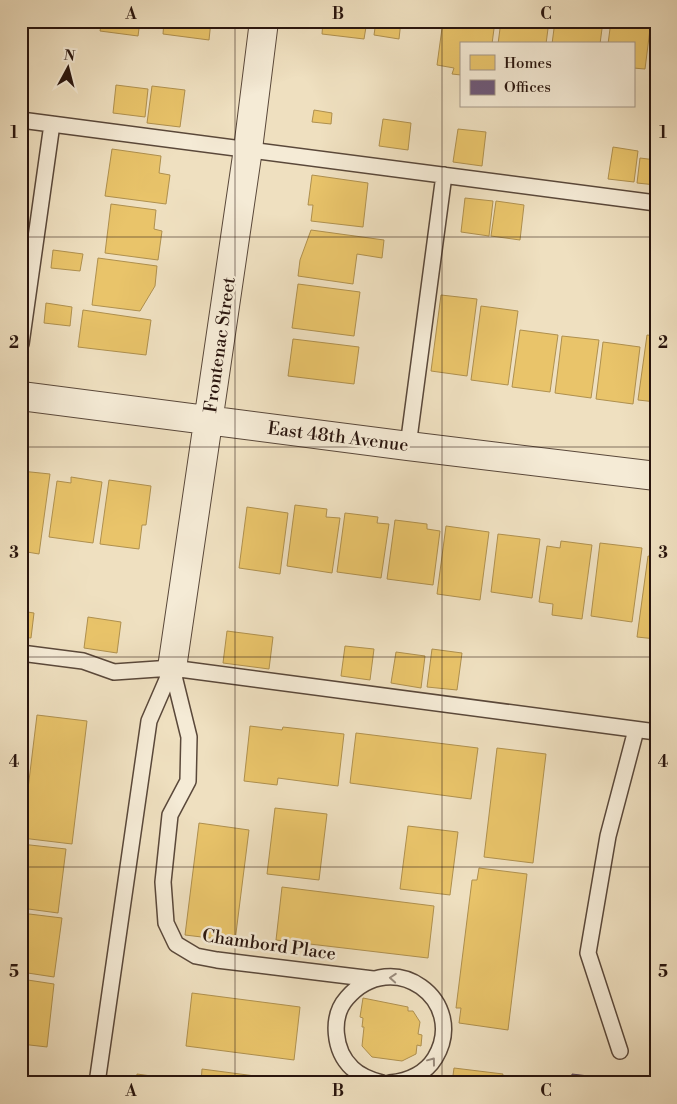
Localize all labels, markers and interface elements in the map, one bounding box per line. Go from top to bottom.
text: A [124,4,137,24]
text: B [332,4,344,24]
text: C [540,4,552,24]
north arrow [42,42,92,92]
legend [460,42,634,108]
text: N [63,46,76,66]
text: Homes [504,54,552,73]
text: Offices [504,78,551,97]
text: 1 [10,123,18,143]
text: 1 [659,123,667,143]
street label: Frontenac Street [199,275,241,414]
text: 2 [9,333,19,353]
text: 2 [658,333,668,353]
street label: East 48th Avenue [266,417,410,457]
text: 3 [9,543,19,563]
text: 3 [658,543,668,563]
text: 4 [9,752,20,772]
text: 4 [658,752,669,772]
street label: Chambord Place [201,924,337,966]
text: 5 [9,962,19,982]
text: 5 [658,962,668,982]
one-way arrow [389,972,397,983]
one-way arrow [426,1058,434,1067]
text: A [124,1081,137,1101]
text: B [332,1081,344,1101]
text: C [540,1081,552,1101]

